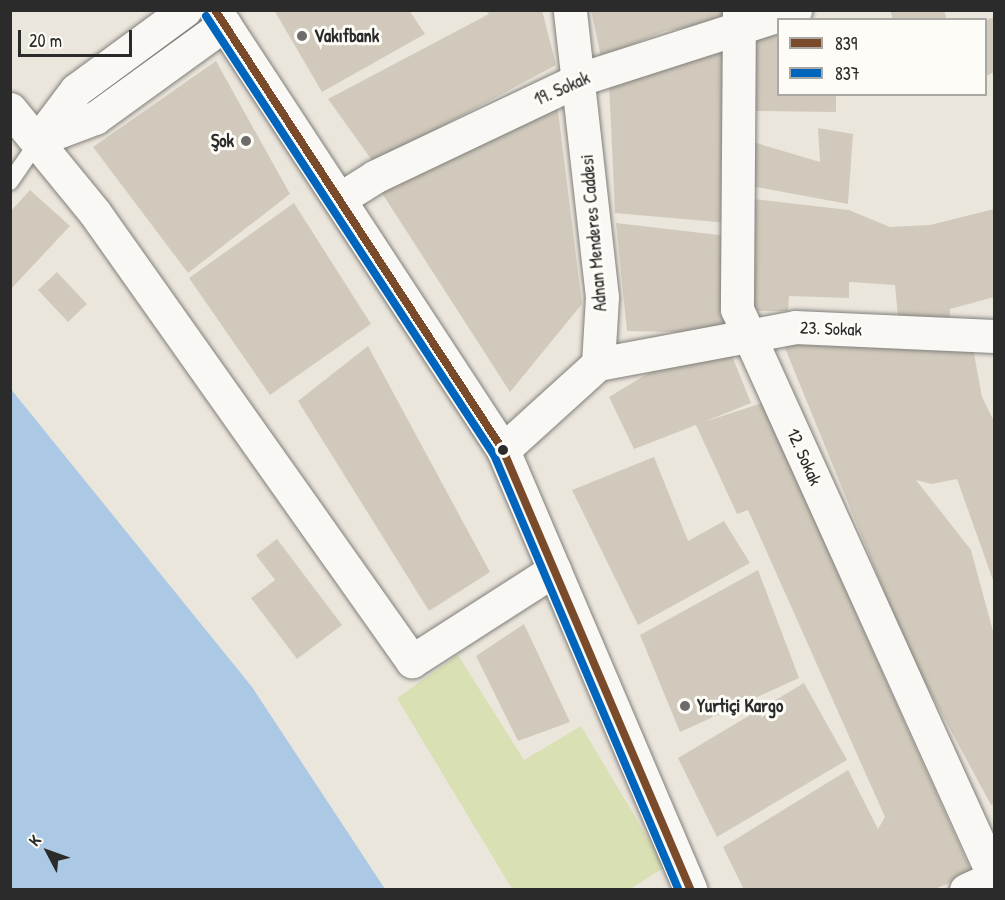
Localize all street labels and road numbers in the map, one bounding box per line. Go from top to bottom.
street label: 19. Sokak [531,67,593,111]
street label: Adnan Menderes Caddesi [576,154,612,312]
street label: 23. Sokak [800,317,862,341]
street label: 12. Sokak [782,425,826,489]

